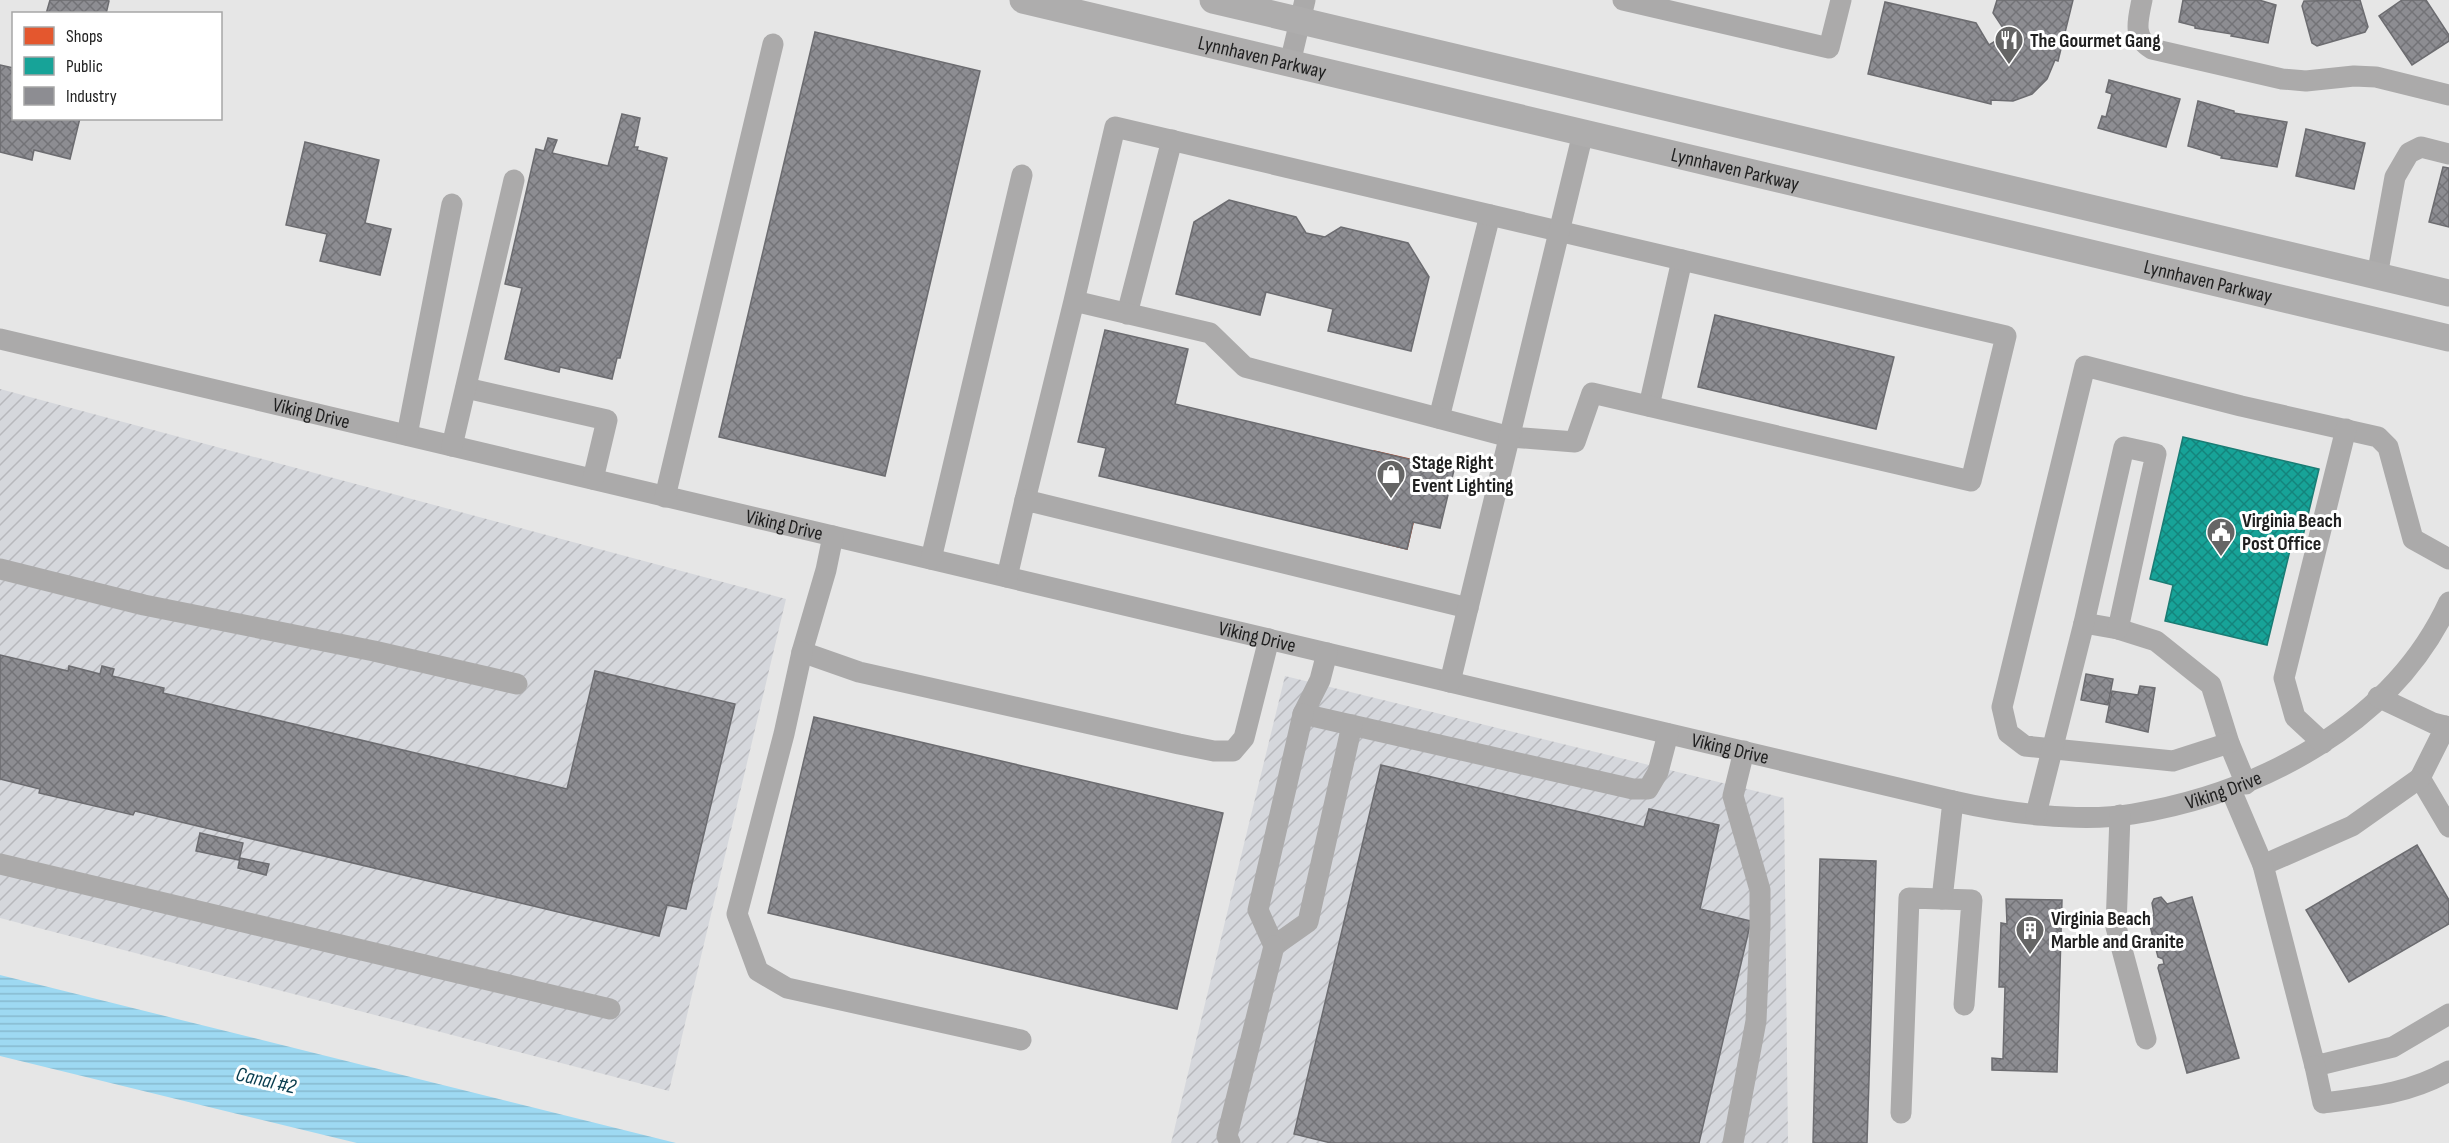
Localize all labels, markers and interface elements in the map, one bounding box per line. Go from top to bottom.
legend [12,12,222,120]
restaurant icon: The Gourmet Gang [1993,24,2025,66]
text: Shops [66,26,103,47]
place label: The Gourmet Gang [2030,29,2161,53]
street label: Lynnhaven Parkway [1196,31,1329,85]
text: Public [66,56,103,77]
text: Industry [66,86,117,107]
street label: Lynnhaven Parkway [1669,143,1802,197]
street label: Lynnhaven Parkway [2141,255,2275,309]
street label: Viking Drive [270,393,352,434]
place label: Stage Right Event Lighting [1412,451,1514,498]
shop icon: Stage Right Event Lighting [1375,458,1407,500]
street label: Viking Drive [743,505,825,546]
place label: Virginia Beach Post Office [2242,509,2342,556]
public building icon: Virginia Beach Post Office [2205,516,2237,558]
street label: Viking Drive [1216,617,1298,658]
street label: Viking Drive [1689,729,1771,770]
street label: Viking Drive [2183,766,2265,815]
place label: Virginia Beach Marble and Granite [2051,907,2184,954]
building icon: Virginia Beach Marble and Granite [2014,914,2046,956]
water label: Canal #2 [234,1061,299,1100]

